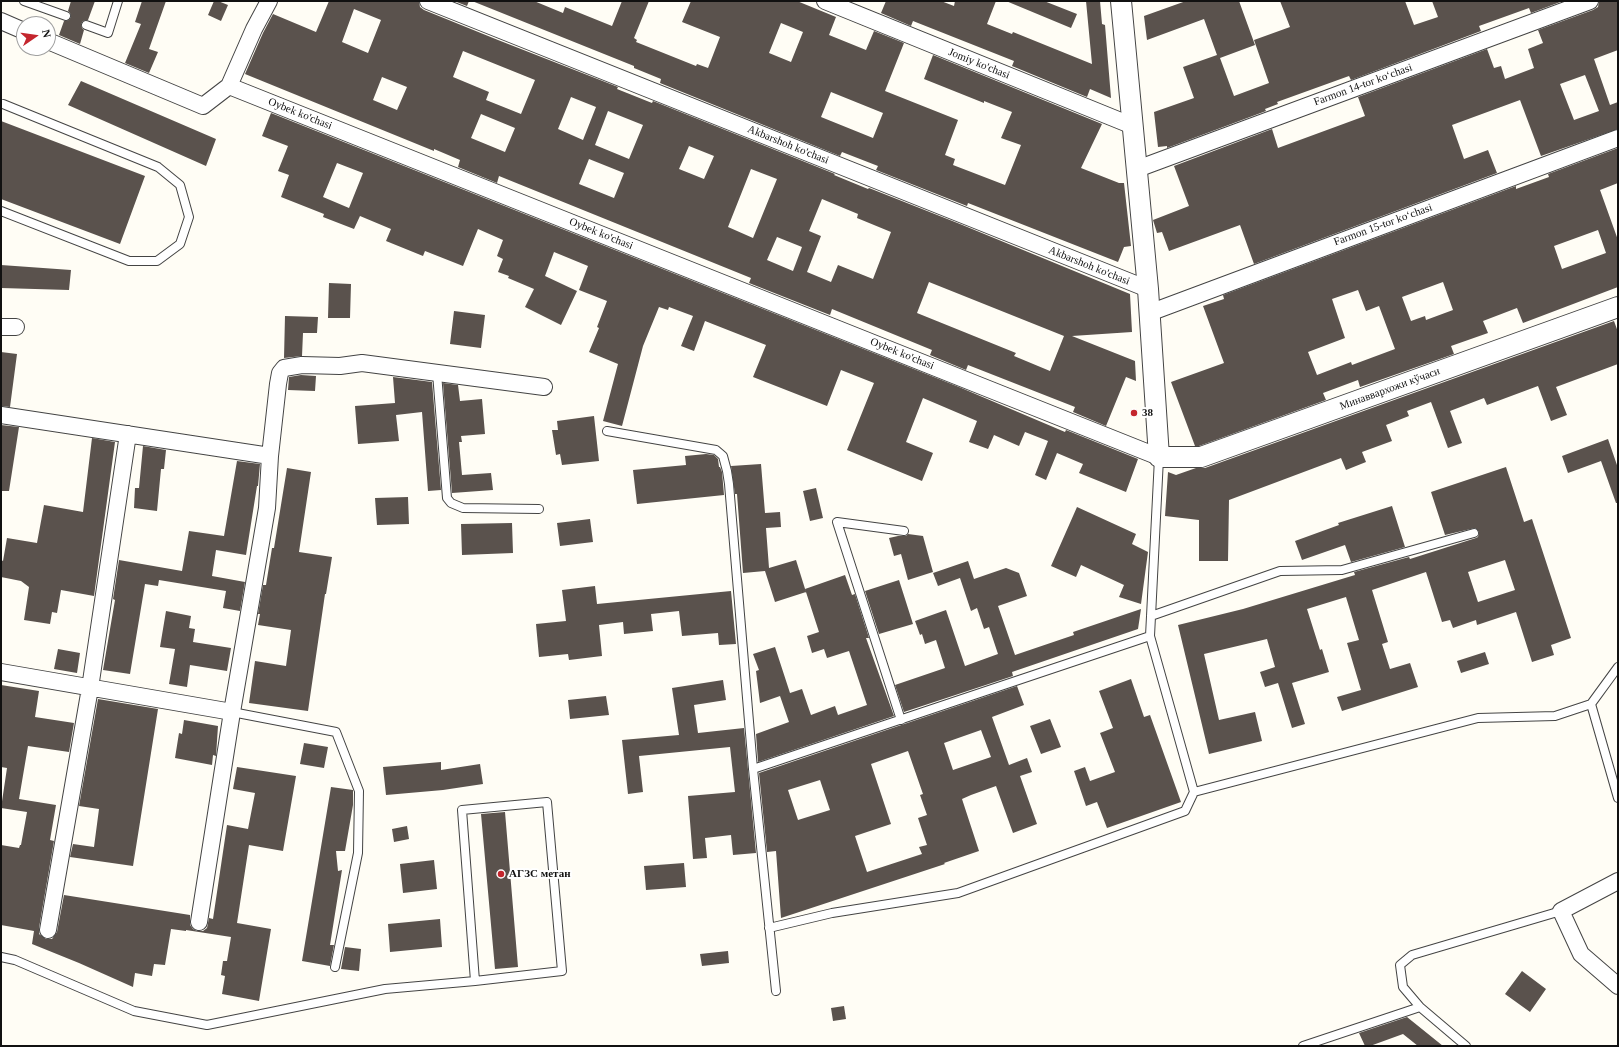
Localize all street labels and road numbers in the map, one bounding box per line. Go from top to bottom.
street label: Jomiy ko'chasi [946,46,1012,82]
street label: Farmon 14-tor koʻchasi [1312,61,1414,109]
street label: Oybek ko'chasi [266,95,334,133]
street label: Akbarshoh ko'chasi [745,123,831,167]
street label: Farmon 15-tor koʻchasi [1332,201,1434,249]
street label: Oybek ko'chasi [567,215,635,253]
street label: Akbarshoh ko'chasi [1046,244,1132,288]
street label: Oybek ko'chasi [868,335,936,373]
street label: Минаввархожи кўчаси [1338,365,1442,413]

